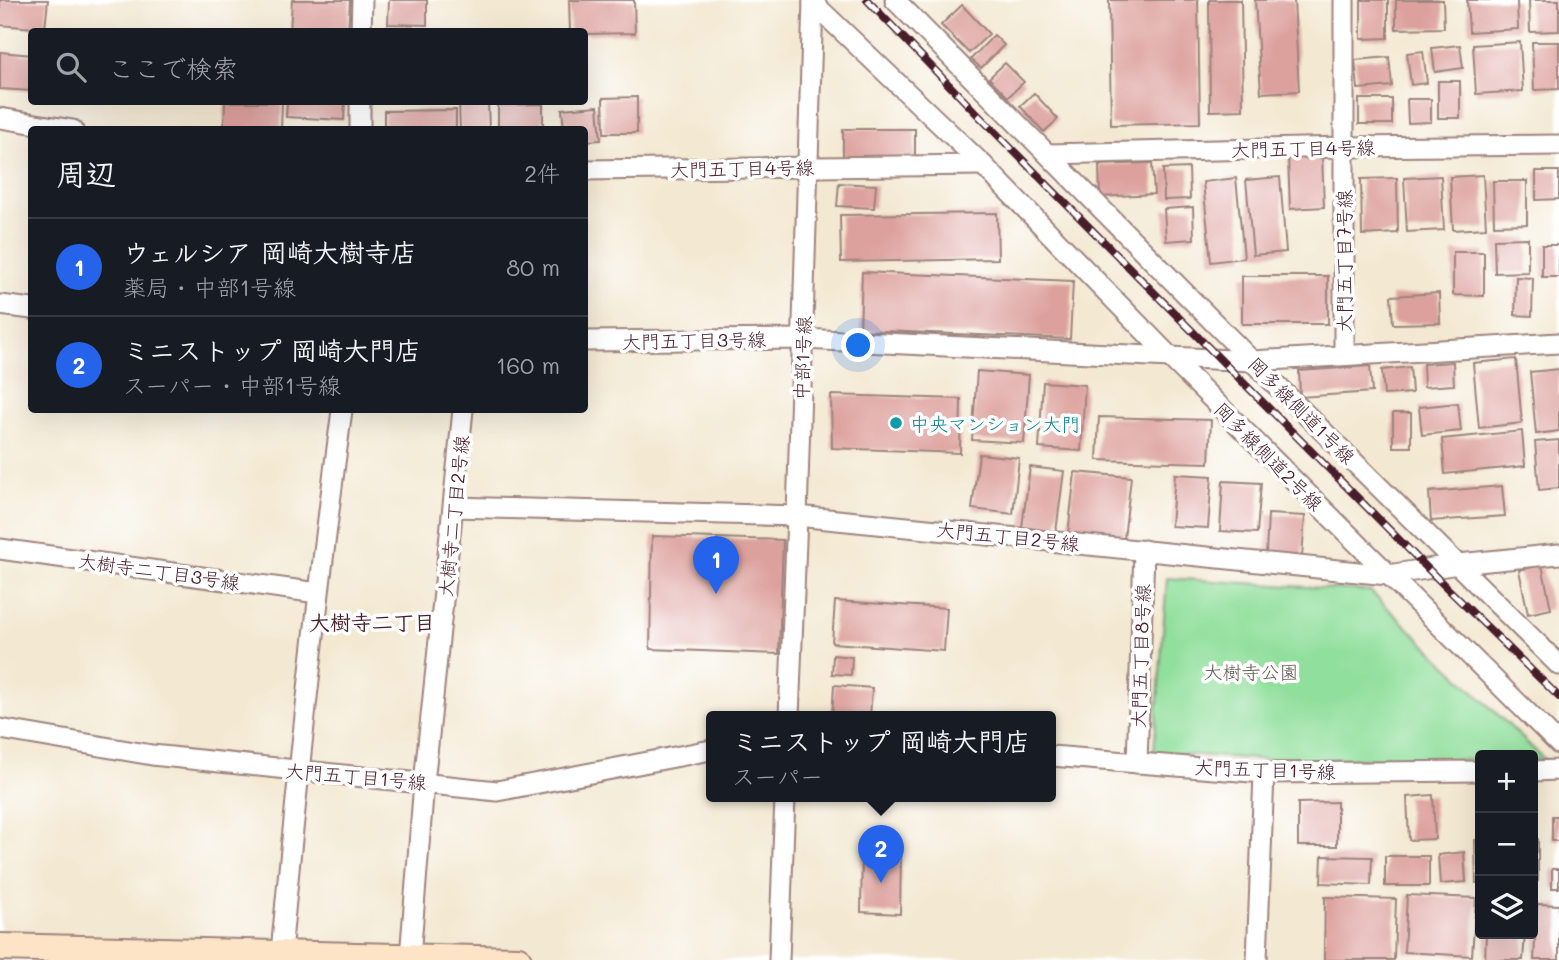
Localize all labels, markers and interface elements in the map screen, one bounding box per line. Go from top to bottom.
search box [28,28,588,105]
icon: search [52,48,90,86]
text: ここで検索 [108,51,238,85]
street label: 大門五丁目4号線 [1231,134,1375,162]
text: 周辺 [56,153,116,193]
street label: 大門五丁目4号線 [670,154,814,182]
text: 2件 [524,158,560,188]
street label: 大門五丁目7号線 [1331,189,1356,333]
text: ウェルシア 岡崎大樹寺店 [123,235,417,269]
text: 1 [74,252,84,282]
text: 80 m [506,252,560,282]
text: 薬局 · 中部1号線 [123,272,296,302]
street label: 中部1号線 [788,315,816,401]
street label: 大門五丁目3号線 [622,326,766,354]
your location [841,328,875,362]
text: ミニストップ 岡崎大門店 [123,333,421,367]
text: 2 [73,350,85,380]
text: 160 m [496,350,560,380]
street label: 岡多線側道1号線 [1243,351,1361,469]
text: スーパー · 中部1号線 [123,370,341,400]
street label: 岡多線側道2号線 [1209,396,1329,516]
place label: 中央マンション大門 [910,411,1080,436]
marker: 中央マンション大門 [888,415,904,431]
street label: 大樹寺二丁目2号線 [432,434,474,598]
street label: 大門五丁目2号線 [935,516,1081,556]
pin: 1 [693,536,739,594]
street label: 大樹寺二丁目3号線 [76,547,242,595]
street label: 大門五丁目8号線 [1125,583,1155,729]
district label: 大樹寺二丁目 [309,608,435,635]
park label: 大樹寺公園 [1203,659,1299,684]
popup [706,711,1056,802]
text: ミニストップ 岡崎大門店 [732,724,1030,758]
map controls [1475,750,1538,939]
button: + [1475,750,1538,813]
street label: 大門五丁目1号線 [1194,754,1336,784]
street label: 大門五丁目1号線 [284,757,428,795]
text: スーパー [732,761,823,791]
button: − [1475,813,1538,876]
pin: 2 [858,825,904,883]
button: layers [1475,876,1538,939]

